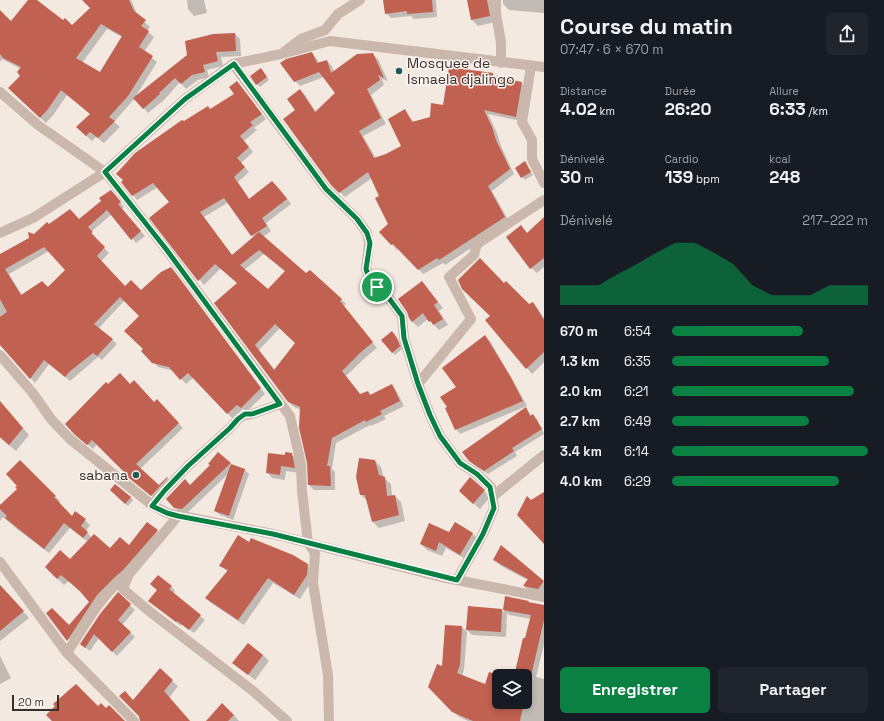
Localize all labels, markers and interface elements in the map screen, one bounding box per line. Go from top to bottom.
text: Course du matin [560,12,733,40]
button: share [826,13,868,55]
text: 07:47 · 6 × 670 m [560,41,663,58]
place label: Mosquee de Ismaela djalingo [407,54,515,88]
marker: Mosquee de Ismaela djalingo [394,66,404,76]
text: Distance [560,84,607,98]
text: Durée [665,84,696,98]
text: Allure [769,84,799,98]
text: 4.02 [560,98,597,120]
text: 26:20 [665,98,711,120]
text: 6:33 [769,98,806,120]
text: km [597,104,615,118]
text: /km [806,104,828,118]
text: Dénivelé [560,152,605,166]
text: Cardio [665,152,699,166]
text: kcal [769,152,791,166]
text: 30 [560,166,581,188]
text: 139 [665,166,693,188]
text: 248 [769,166,800,188]
text: m [581,172,594,186]
text: bpm [693,172,720,186]
text: Dénivelé [560,212,613,229]
text: 217–222 m [802,212,868,229]
pin [360,270,394,304]
icon: arrive [366,276,388,298]
text: 670 m [560,323,598,340]
text: 6:54 [624,323,651,340]
text: 1.3 km [560,353,599,370]
text: 6:35 [624,353,651,370]
text: 2.0 km [560,383,602,400]
text: 6:21 [624,383,649,400]
text: 2.7 km [560,413,600,430]
text: 6:49 [624,413,651,430]
text: 3.4 km [560,443,602,460]
text: 6:14 [624,443,649,460]
place label: sabana [79,466,128,484]
marker: sabana [131,470,141,480]
text: 4.0 km [560,473,602,490]
text: 6:29 [624,473,651,490]
button: Enregistrer [560,667,710,713]
button: Partager [718,667,868,713]
map controls [492,669,532,709]
button: layers [492,669,532,709]
scale bar [12,693,59,712]
text: 20 m [18,695,44,709]

